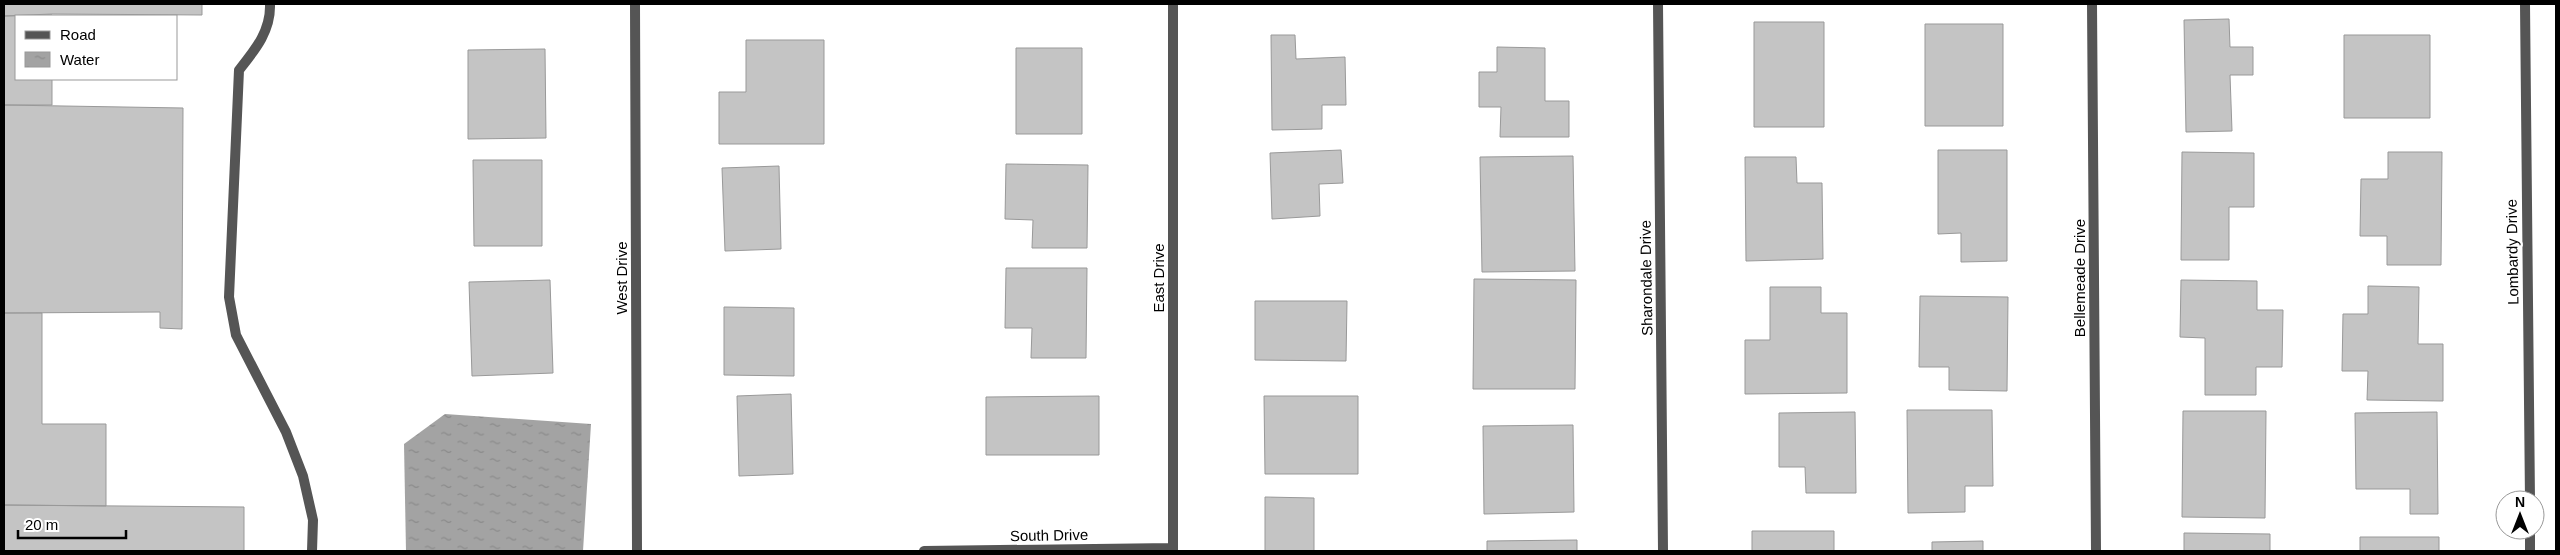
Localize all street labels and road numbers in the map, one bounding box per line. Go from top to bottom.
street label: Lombardy Drive [2503,199,2521,305]
street label: Bellemeade Drive [2071,219,2088,337]
street label: Sharondale Drive [1636,220,1656,336]
street label: West Drive [613,241,630,315]
street label: East Drive [1150,243,1167,313]
street label: South Drive [1010,526,1088,544]

